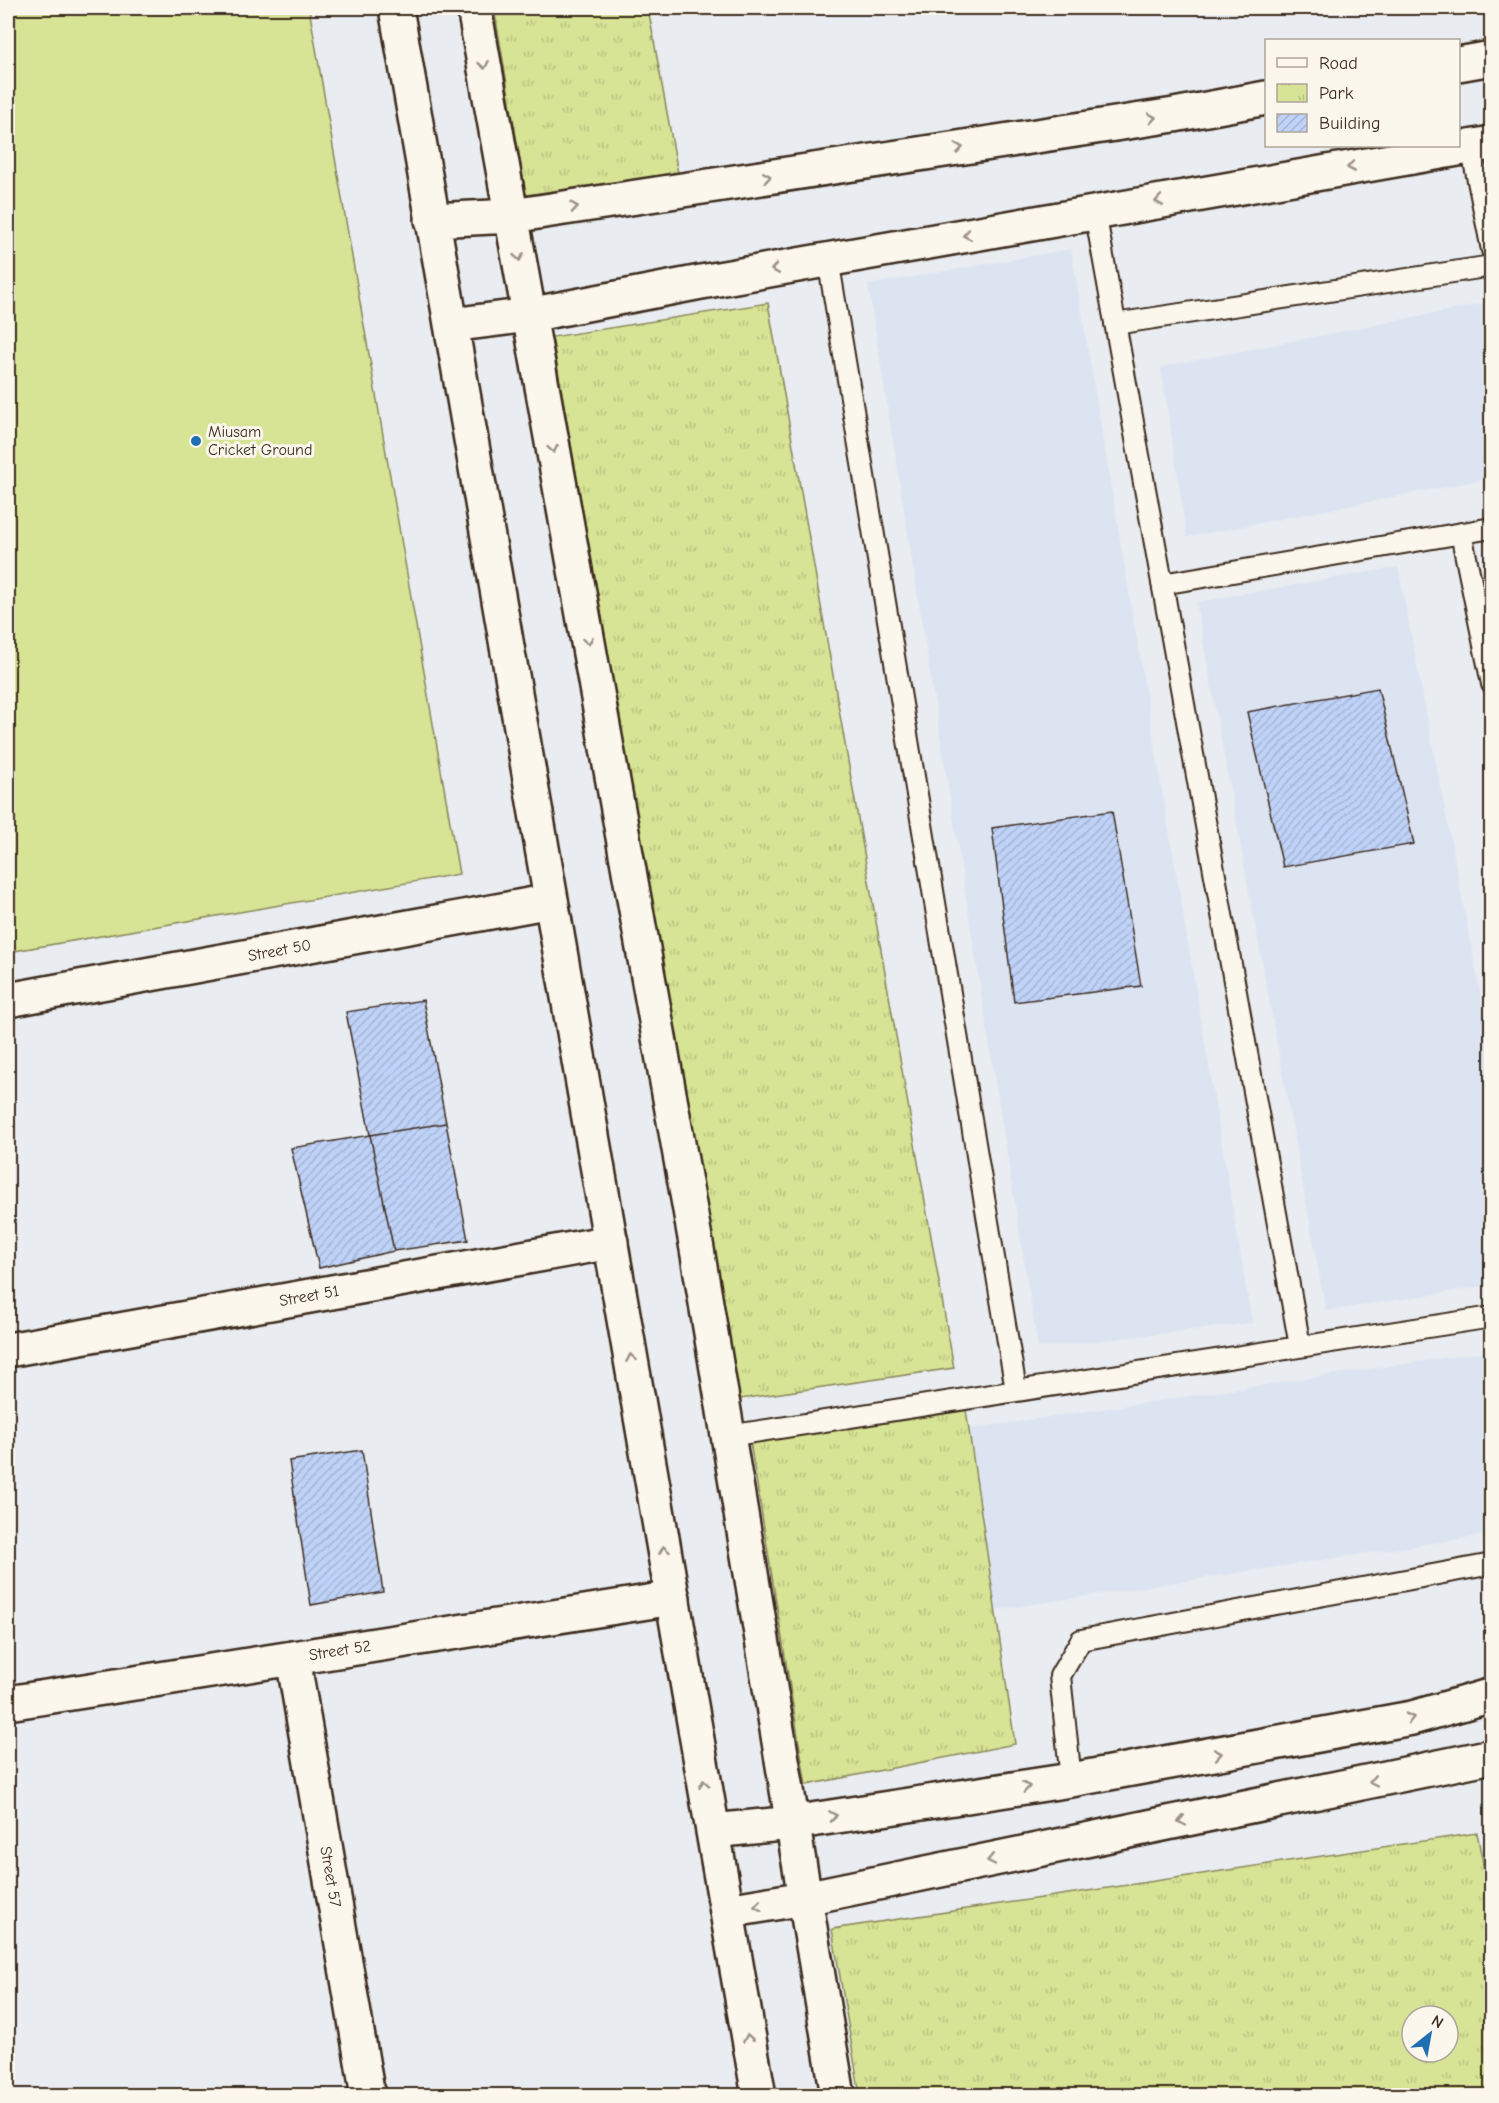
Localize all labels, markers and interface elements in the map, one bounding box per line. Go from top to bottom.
legend [1265,39,1460,147]
text: Road [1319,53,1358,74]
one-way arrow [477,60,490,70]
text: Park [1319,83,1354,104]
one-way arrow [1148,113,1157,125]
text: Building [1319,113,1381,134]
one-way arrow [955,142,964,154]
one-way arrow [1346,160,1356,173]
one-way arrow [762,172,771,184]
one-way arrow [1154,194,1164,207]
one-way arrow [569,201,579,213]
one-way arrow [962,228,972,241]
one-way arrow [512,252,525,262]
one-way arrow [770,262,780,275]
place label: Miusam Cricket Ground [208,423,312,459]
marker: Miusam Cricket Ground [189,434,203,448]
one-way arrow [546,444,559,454]
one-way arrow [581,636,593,646]
street label: Street 50 [246,936,313,965]
street label: Street 51 [278,1282,341,1310]
one-way arrow [625,1353,638,1363]
one-way arrow [658,1545,671,1555]
street label: Street 52 [308,1637,372,1664]
one-way arrow [1405,1713,1415,1726]
one-way arrow [1213,1748,1223,1761]
one-way arrow [1368,1774,1378,1787]
one-way arrow [699,1779,711,1788]
one-way arrow [1021,1782,1031,1794]
one-way arrow [829,1811,838,1823]
one-way arrow [1177,1813,1187,1826]
street label: Street 57 [316,1845,345,1909]
one-way arrow [986,1853,996,1866]
one-way arrow [754,1899,764,1912]
north arrow [1400,2004,1460,2064]
text: N [1428,2012,1446,2032]
one-way arrow [743,2033,755,2043]

